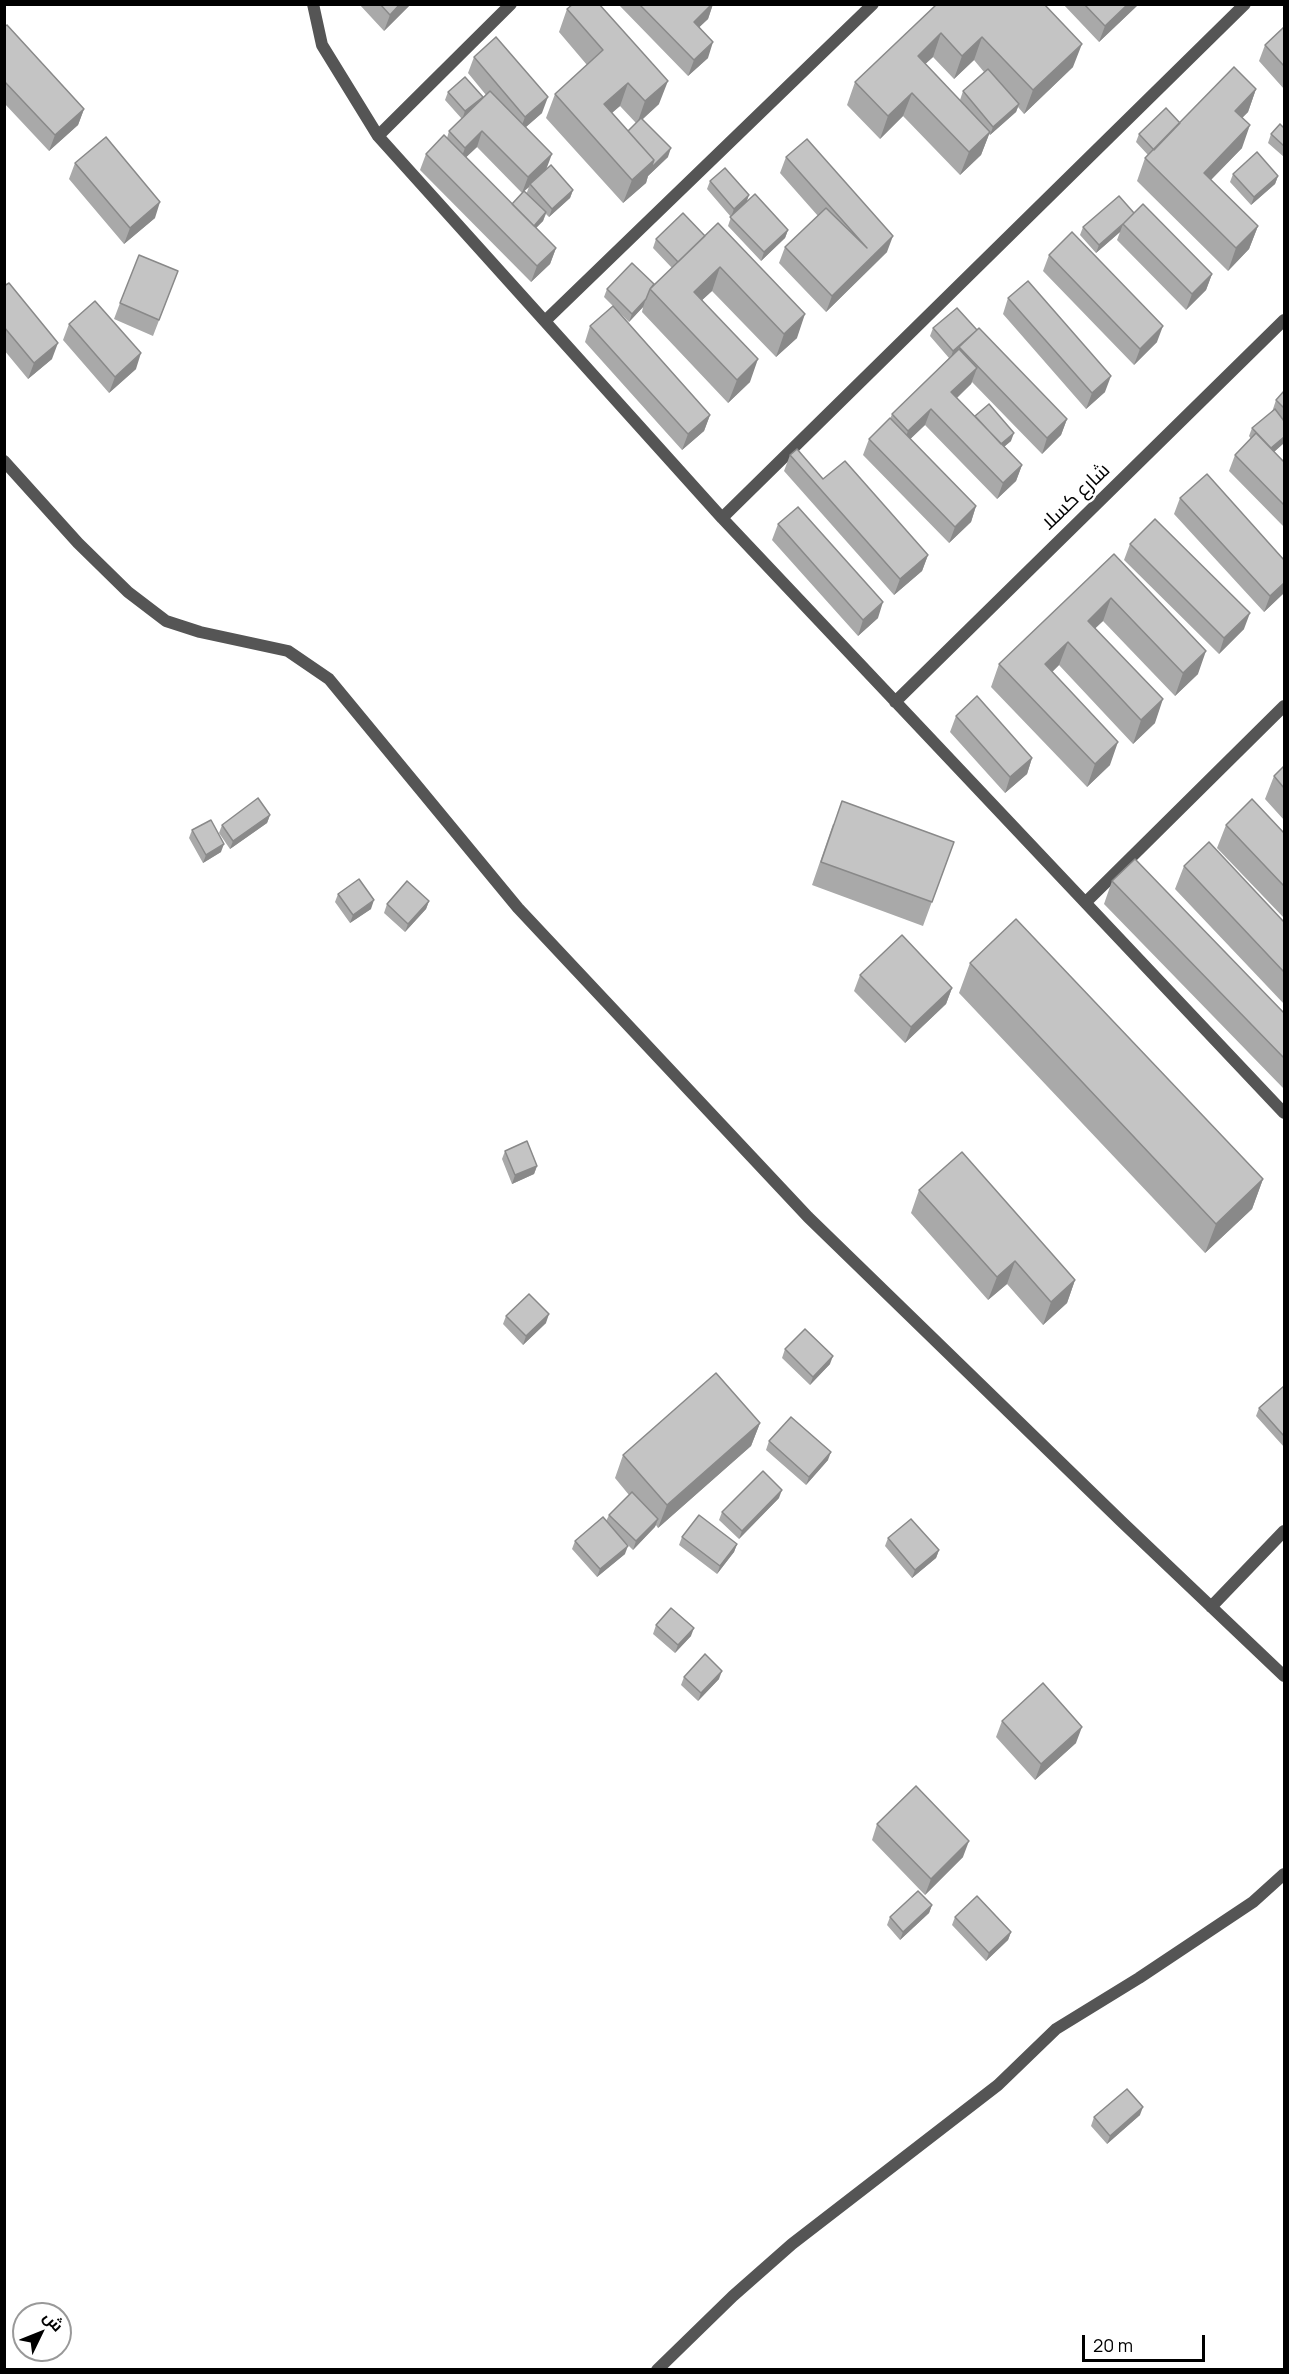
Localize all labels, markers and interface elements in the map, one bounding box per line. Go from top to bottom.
street label: شارع كسلا [1037,459,1115,535]
north arrow [12,2302,72,2362]
text: ش [39,2306,69,2336]
scale bar [1085,2323,1208,2361]
text: 20 m [1093,2333,1133,2357]

